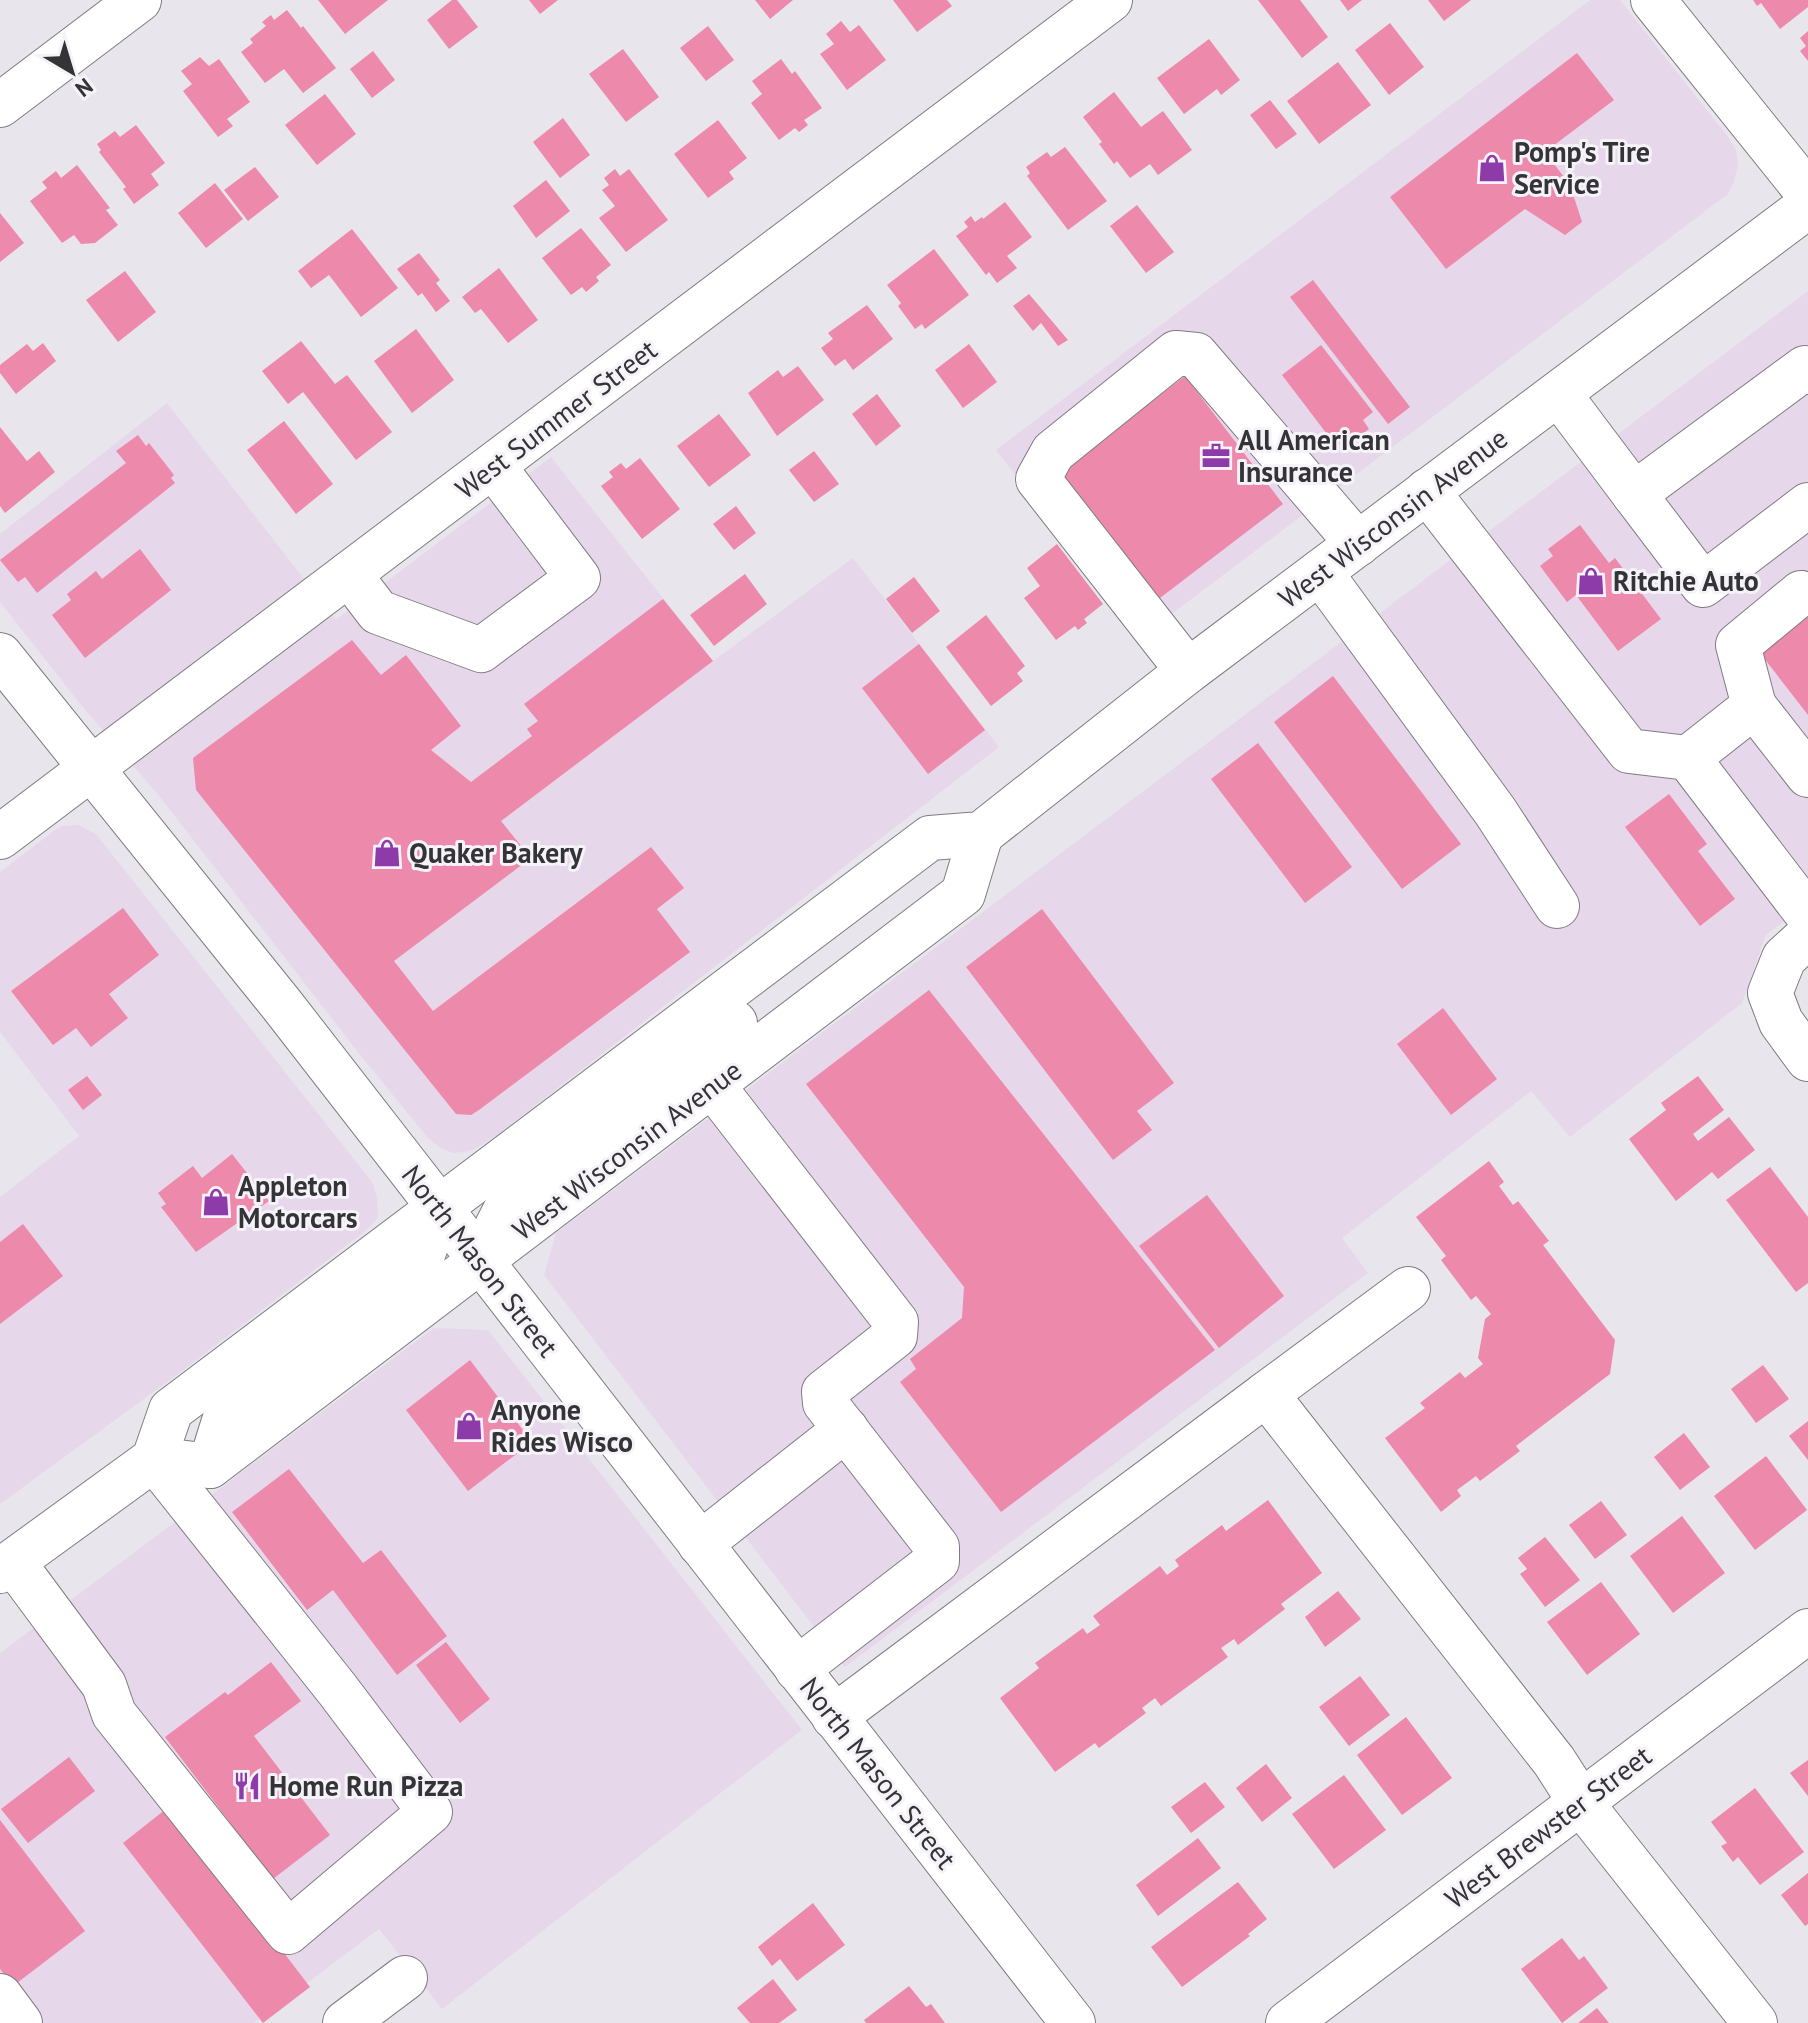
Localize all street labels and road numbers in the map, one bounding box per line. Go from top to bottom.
street label: West Summer Street [447,330,664,507]
street label: West Wisconsin Avenue [1271,419,1515,616]
street label: West Wisconsin Avenue [505,1051,749,1248]
street label: North Mason Street [394,1157,567,1365]
street label: North Mason Street [792,1669,965,1877]
street label: West Brewster Street [1437,1737,1659,1916]

